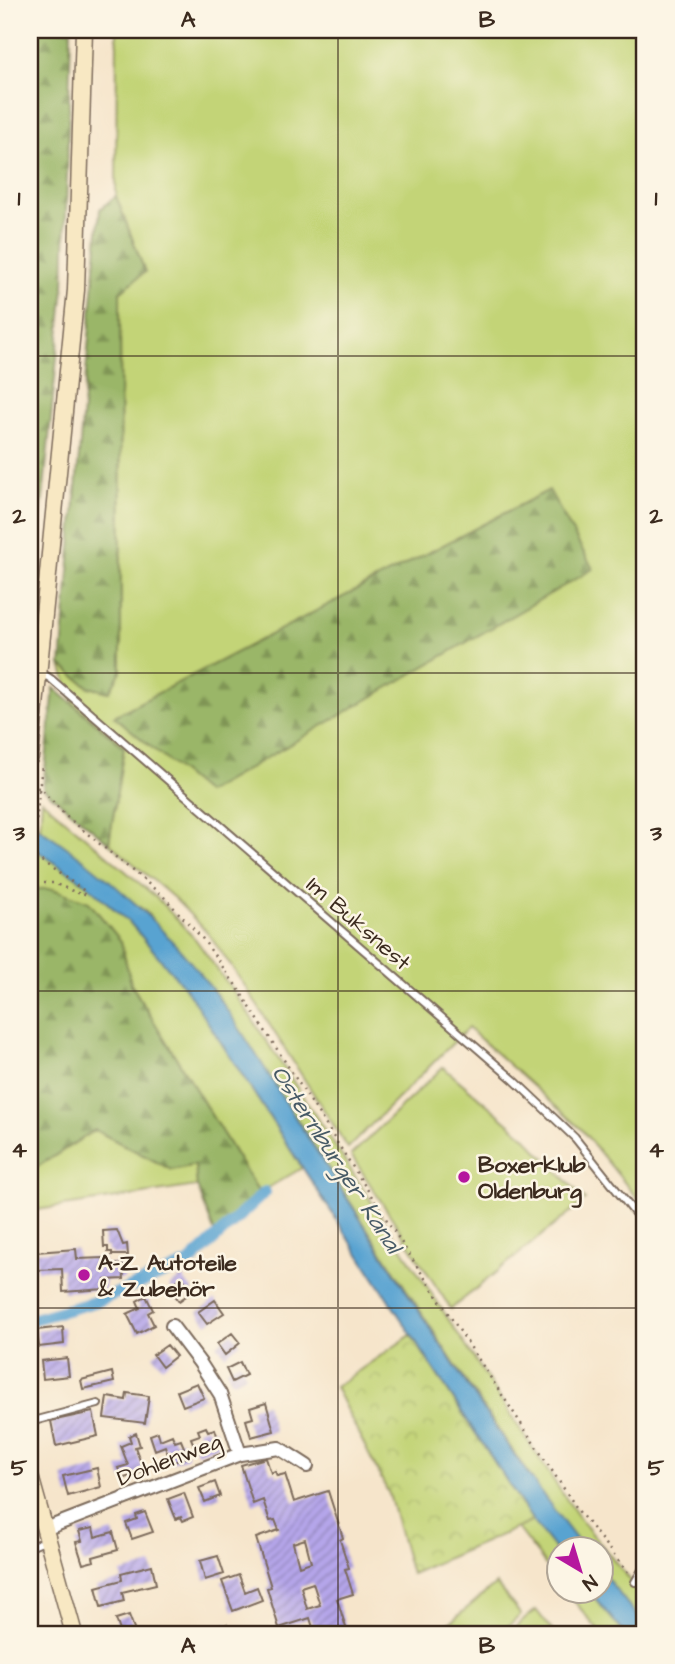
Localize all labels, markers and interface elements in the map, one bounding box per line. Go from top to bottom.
text: A [181,4,196,36]
text: B [479,4,496,36]
text: 1 [18,182,21,214]
text: 1 [655,182,658,214]
text: 2 [11,500,26,532]
text: 2 [648,500,663,532]
text: 3 [12,817,25,849]
text: 3 [649,817,662,849]
street label: Im Buksnest [299,869,418,979]
water label: Osternburger Kanal [262,1059,412,1263]
text: 4 [11,1134,27,1166]
text: 4 [648,1134,664,1166]
place label: Boxerklub Oldenburg [478,1149,586,1208]
marker: Boxerklub Oldenburg [456,1169,472,1185]
place label: A-Z Autoteile & Zubehör [97,1247,238,1305]
marker: A-Z Autoteile & Zubehör [76,1267,92,1283]
street label: Dohlenweg [112,1425,227,1495]
text: 5 [11,1452,28,1484]
text: 5 [648,1452,665,1484]
north arrow [546,1534,616,1604]
text: N [576,1568,603,1597]
text: A [181,1630,196,1662]
text: B [479,1630,496,1662]

